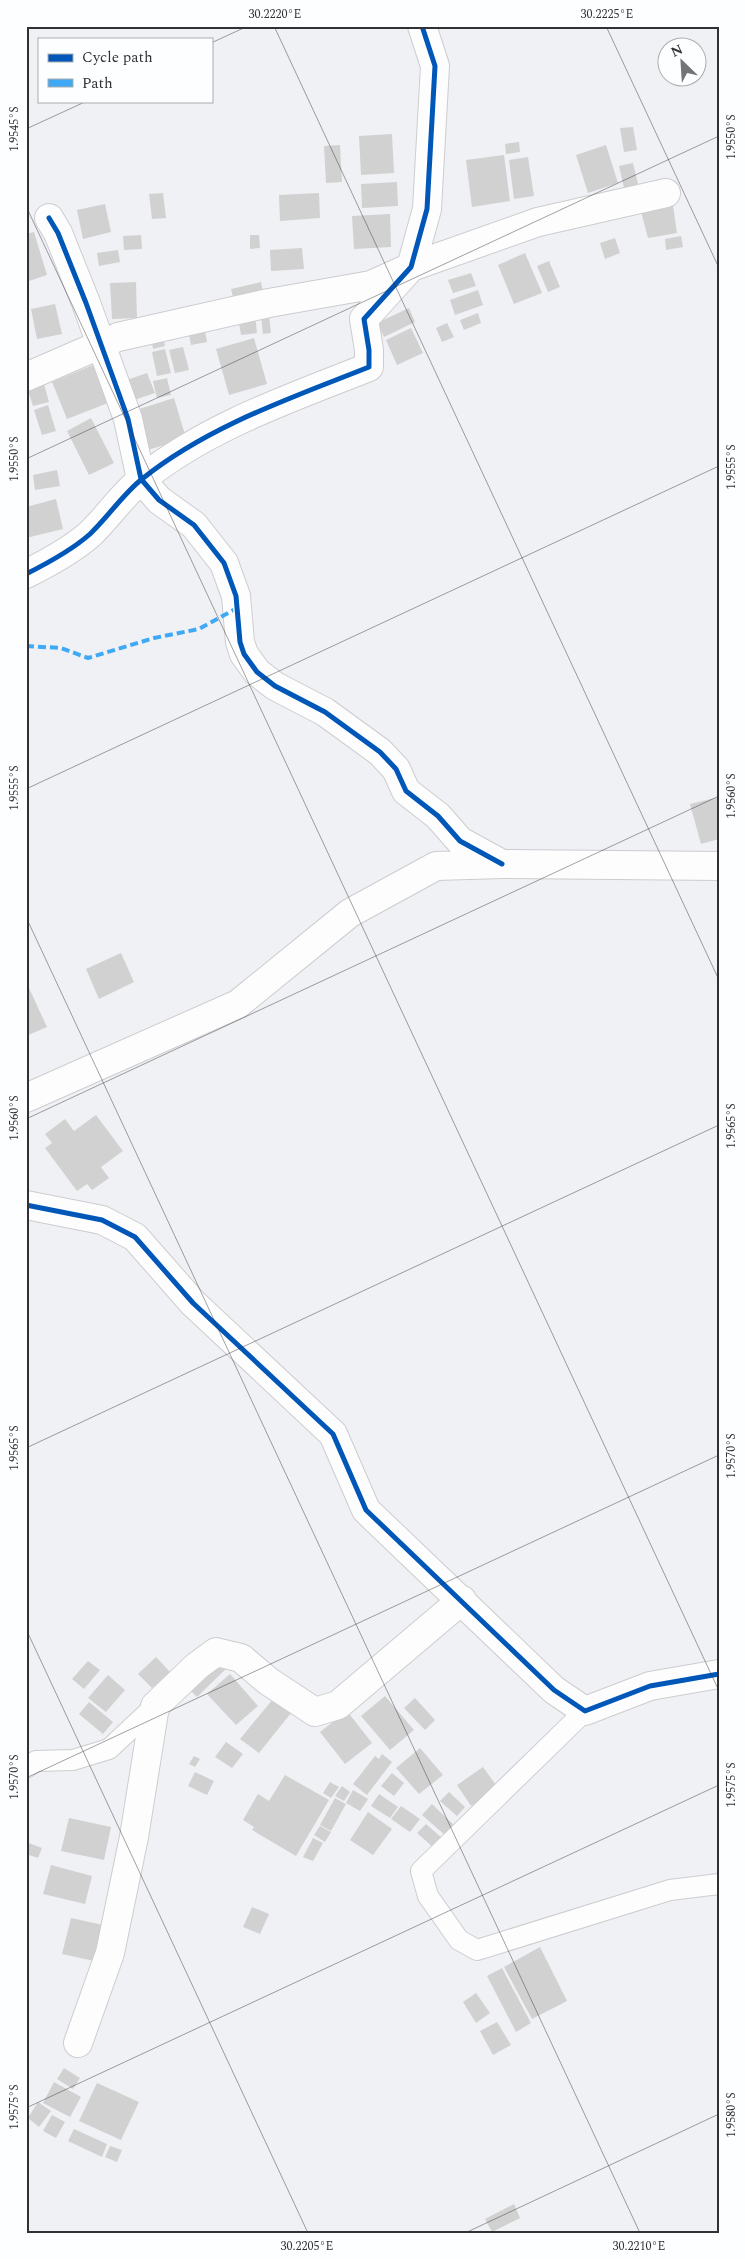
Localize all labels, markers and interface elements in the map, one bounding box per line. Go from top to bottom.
text: 30.2220°E [249,5,301,24]
text: 30.2225°E [581,5,633,24]
legend [38,38,212,102]
north arrow [658,38,708,88]
text: N [667,39,686,63]
text: Cycle path [82,46,153,69]
text: Path [82,72,113,95]
text: 1.9545°S [5,106,24,152]
text: 1.9550°S [722,114,741,160]
text: 1.9550°S [5,436,24,482]
text: 1.9555°S [722,444,741,490]
text: 1.9555°S [5,765,24,811]
text: 1.9560°S [722,773,741,819]
text: 1.9560°S [5,1095,24,1141]
text: 1.9565°S [722,1103,741,1149]
text: 1.9565°S [5,1425,24,1471]
text: 1.9570°S [722,1433,741,1479]
text: 1.9570°S [5,1754,24,1800]
text: 1.9575°S [722,1762,741,1808]
text: 1.9575°S [5,2084,24,2130]
text: 1.9580°S [722,2092,741,2138]
text: 30.2205°E [281,2237,333,2256]
text: 30.2210°E [613,2237,665,2256]

